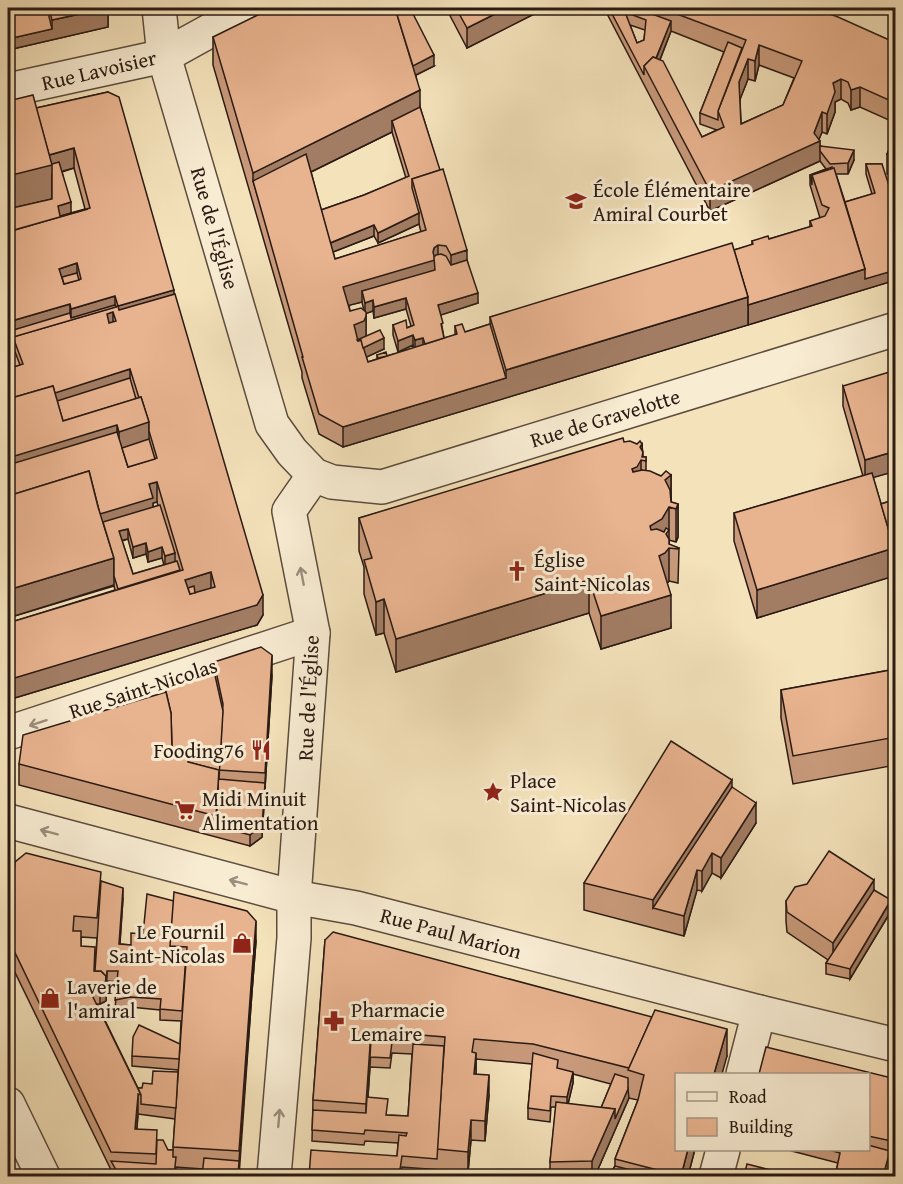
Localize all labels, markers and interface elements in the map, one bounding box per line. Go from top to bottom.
street label: Rue Lavoisier [38,42,160,98]
street label: Rue de l'Église [183,163,247,293]
place label: École Élémentaire Amiral Courbet [593,174,751,229]
school or university icon: École Élémentaire Amiral Courbet [564,189,588,213]
street label: Rue de Gravelotte [526,380,684,456]
place label: Église Saint-Nicolas [534,544,650,599]
church icon: Église Saint-Nicolas [505,559,529,583]
one-way arrow [296,566,307,586]
street label: Rue de l'Église [289,634,327,762]
street label: Rue Saint-Nicolas [65,649,221,727]
one-way arrow [29,718,48,729]
place label: Fooding76 [154,735,244,766]
restaurant icon: Fooding76 [249,738,273,762]
place label: Place Saint-Nicolas [510,765,626,820]
place icon: Place Saint-Nicolas [481,780,505,804]
place label: Midi Minuit Alimentation [202,783,319,838]
supermarket icon: Midi Minuit Alimentation [173,798,197,822]
one-way arrow [40,826,59,837]
one-way arrow [228,876,247,888]
street label: Rue Paul Marion [377,899,525,967]
place label: Le Fournil Saint-Nicolas [109,916,225,971]
shop icon: Le Fournil Saint-Nicolas [230,931,254,955]
place label: Laverie de l'amiral [67,971,157,1026]
shop icon: Laverie de l'amiral [38,986,62,1010]
place label: Pharmacie Lemaire [351,994,445,1049]
pharmacy icon: Pharmacie Lemaire [322,1009,346,1033]
legend [675,1073,870,1151]
text: Road [729,1083,767,1110]
one-way arrow [274,1109,285,1129]
text: Building [729,1113,793,1140]

